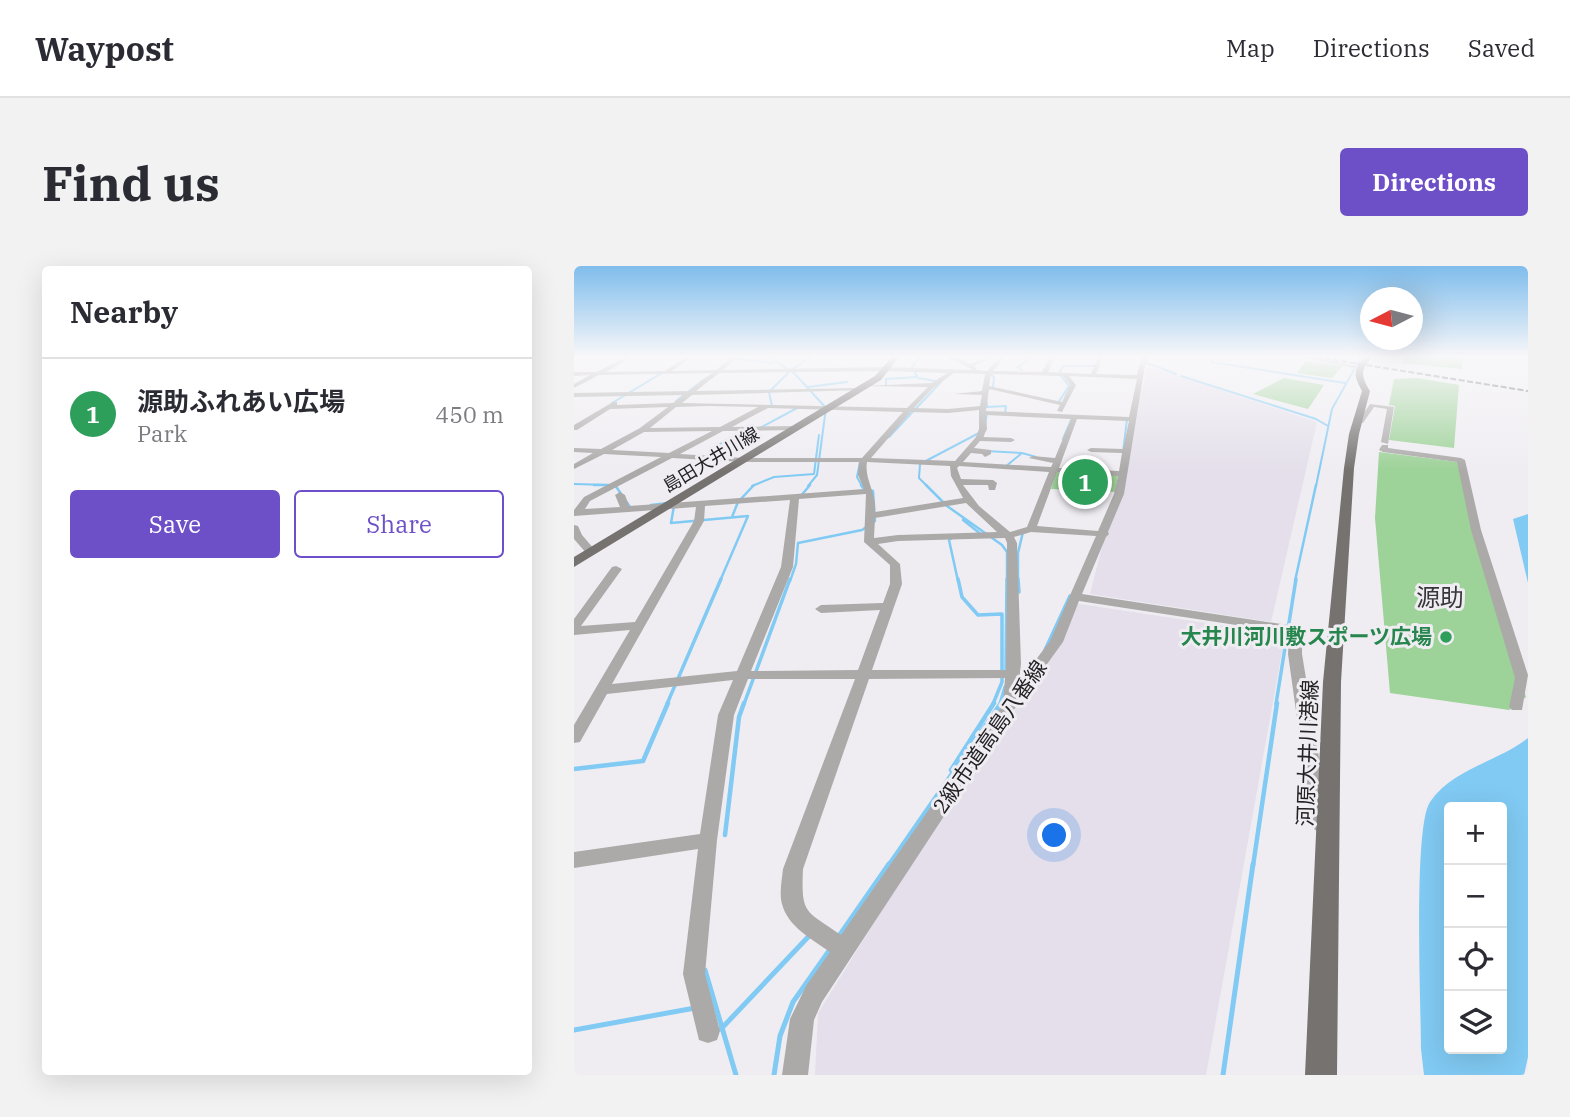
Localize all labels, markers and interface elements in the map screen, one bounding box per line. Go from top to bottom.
text: Waypost [35,27,174,70]
text: Map [1226,32,1275,64]
text: Directions [1313,32,1430,64]
text: Saved [1468,32,1535,64]
button: Directions [1340,148,1528,216]
text: Find us [42,151,220,214]
north arrow [1360,287,1423,350]
text: Nearby [70,292,178,331]
text: 源助ふれあい広場 [137,384,345,418]
text: 1 [86,399,100,429]
text: 450 m [435,399,504,429]
text: Park [137,418,187,448]
street label: 島田大井川線 [659,422,763,497]
pin: 1 [1062,456,1108,508]
button: Save [70,490,280,558]
button: Share [294,490,504,558]
district label: 源助 [1416,581,1464,613]
place label: 大井川河川敷スポーツ広場 [1180,622,1432,650]
marker: 大井川河川敷スポーツ広場 [1438,629,1454,645]
street label: 2級市道高島八番線 [926,654,1052,818]
street label: 河原大井川港線 [1290,679,1324,827]
map controls [1444,802,1507,1054]
button: + [1444,802,1507,865]
your location [1037,818,1071,852]
button: − [1444,865,1507,928]
button: locate [1444,928,1507,991]
button: layers [1444,991,1507,1054]

